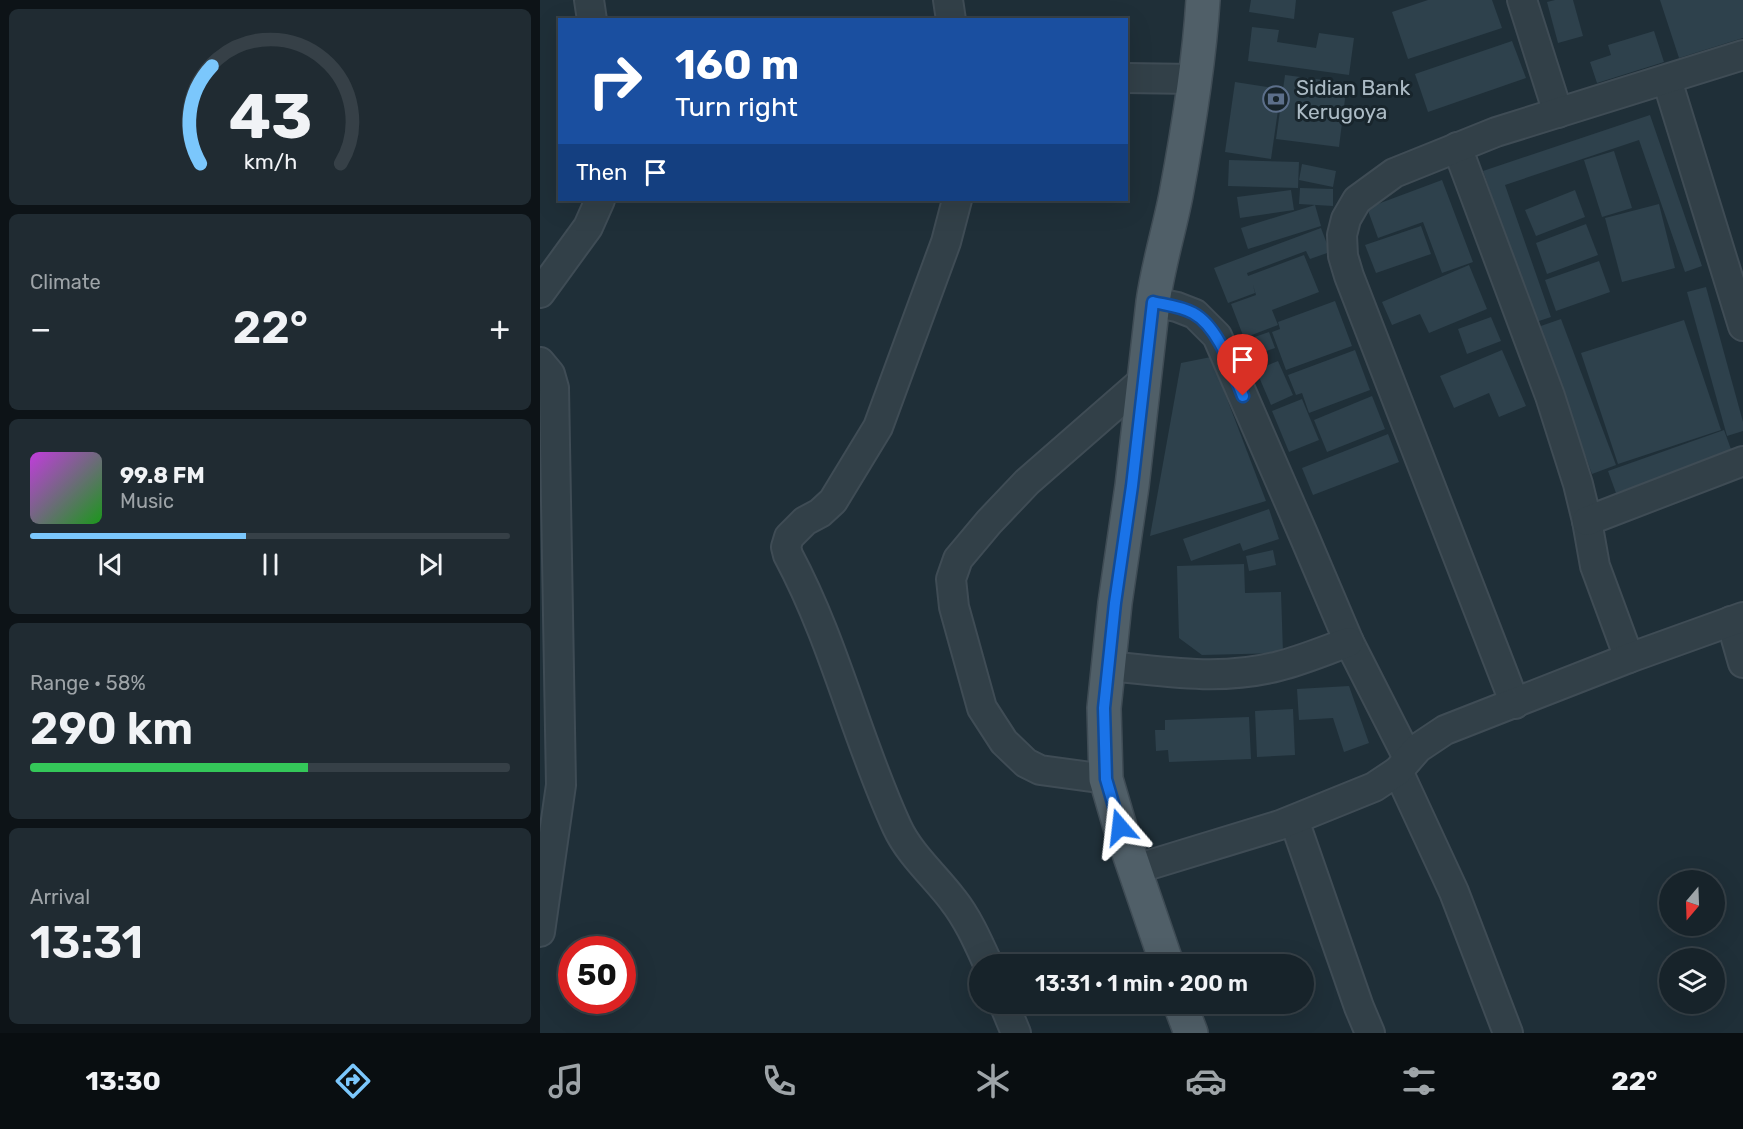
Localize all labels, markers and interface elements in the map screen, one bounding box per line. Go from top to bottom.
text: 160 m [675,40,799,90]
icon: right [576,42,654,120]
place label: Sidian Bank Kerugoya [1296,75,1411,124]
text: 43 [228,80,312,154]
bank icon: Sidian Bank Kerugoya [1261,84,1291,114]
text: Turn right [675,91,798,123]
text: km/h [243,149,297,174]
icon: arrive [639,156,672,189]
text: Then [576,159,627,186]
text: Climate [30,270,101,294]
text: 22° [233,301,308,354]
text: − [30,309,51,348]
text: + [489,309,510,348]
pin [1217,334,1268,396]
icon: arrive [1226,343,1259,376]
text: 99.8 FM [120,462,205,489]
text: Music [120,489,174,513]
icon: previous [94,548,127,581]
icon: pause [254,548,287,581]
icon: next [414,548,447,581]
text: Range · 58% [30,671,146,695]
text: 290 km [30,702,193,755]
position arrow [1088,795,1152,859]
north arrow [1659,870,1725,936]
map controls [1659,870,1725,1014]
text: Arrival [30,885,90,909]
text: 13:31 [30,916,143,969]
speed limit sign: 50 [558,936,636,1014]
button: layers [1659,948,1725,1014]
text: 13:31 · 1 min · 200 m [1035,970,1248,997]
icon: directions [332,1060,374,1102]
icon: music [545,1060,587,1102]
icon: phone [758,1060,800,1102]
icon: climate [972,1060,1014,1102]
icon: car [1185,1060,1227,1102]
icon: filters [1398,1060,1440,1102]
text: 13:30 [86,1065,161,1097]
text: 22° [1611,1065,1657,1097]

